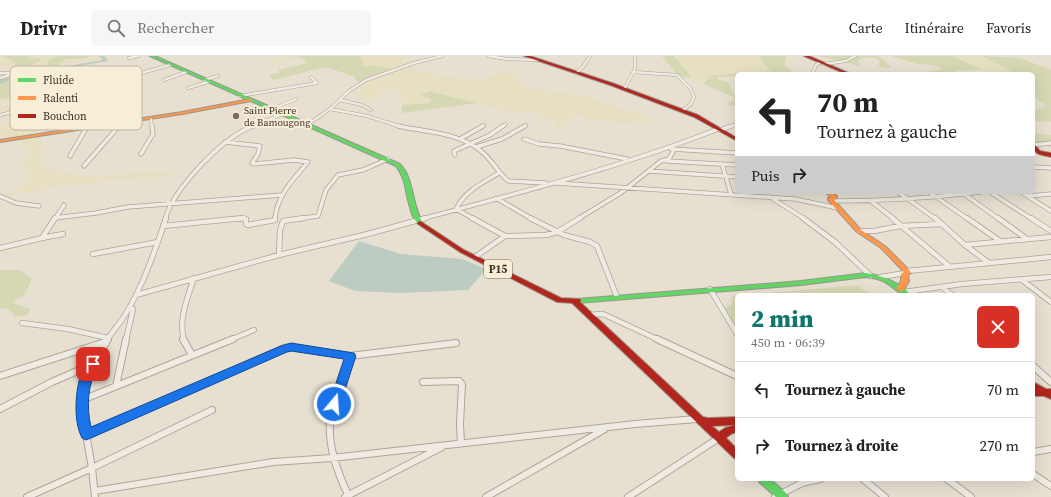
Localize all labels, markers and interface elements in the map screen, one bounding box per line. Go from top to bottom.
search box [91,10,371,46]
text: Drivr [20,15,67,41]
icon: search [105,17,127,39]
text: Rechercher [137,17,214,38]
text: Carte [849,18,883,38]
text: Itinéraire [905,18,964,38]
text: Favoris [986,18,1031,38]
legend [10,66,142,130]
text: Fluide [43,73,74,88]
text: 70 m [817,83,879,121]
icon: left [751,88,803,140]
text: Ralenti [43,91,78,106]
place label: Saint Pierre de Bamougong [244,104,310,129]
text: Bouchon [43,109,87,124]
marker: Saint Pierre de Bamougong [231,111,241,121]
text: Tournez à gauche [817,119,957,144]
icon: right [788,164,810,186]
text: Puis [751,165,780,186]
road number: P15 [484,260,512,278]
text: 2 min [751,302,814,335]
button: close [977,306,1019,348]
text: 450 m · 06:39 [751,334,825,351]
pin [76,347,110,381]
icon: arrive [82,353,104,375]
icon: left [751,379,773,401]
text: Tournez à gauche [785,379,905,400]
text: 70 m [987,379,1019,400]
position arrow [313,383,355,425]
icon: right [751,435,773,457]
text: Tournez à droite [785,435,898,456]
text: 270 m [979,435,1019,456]

